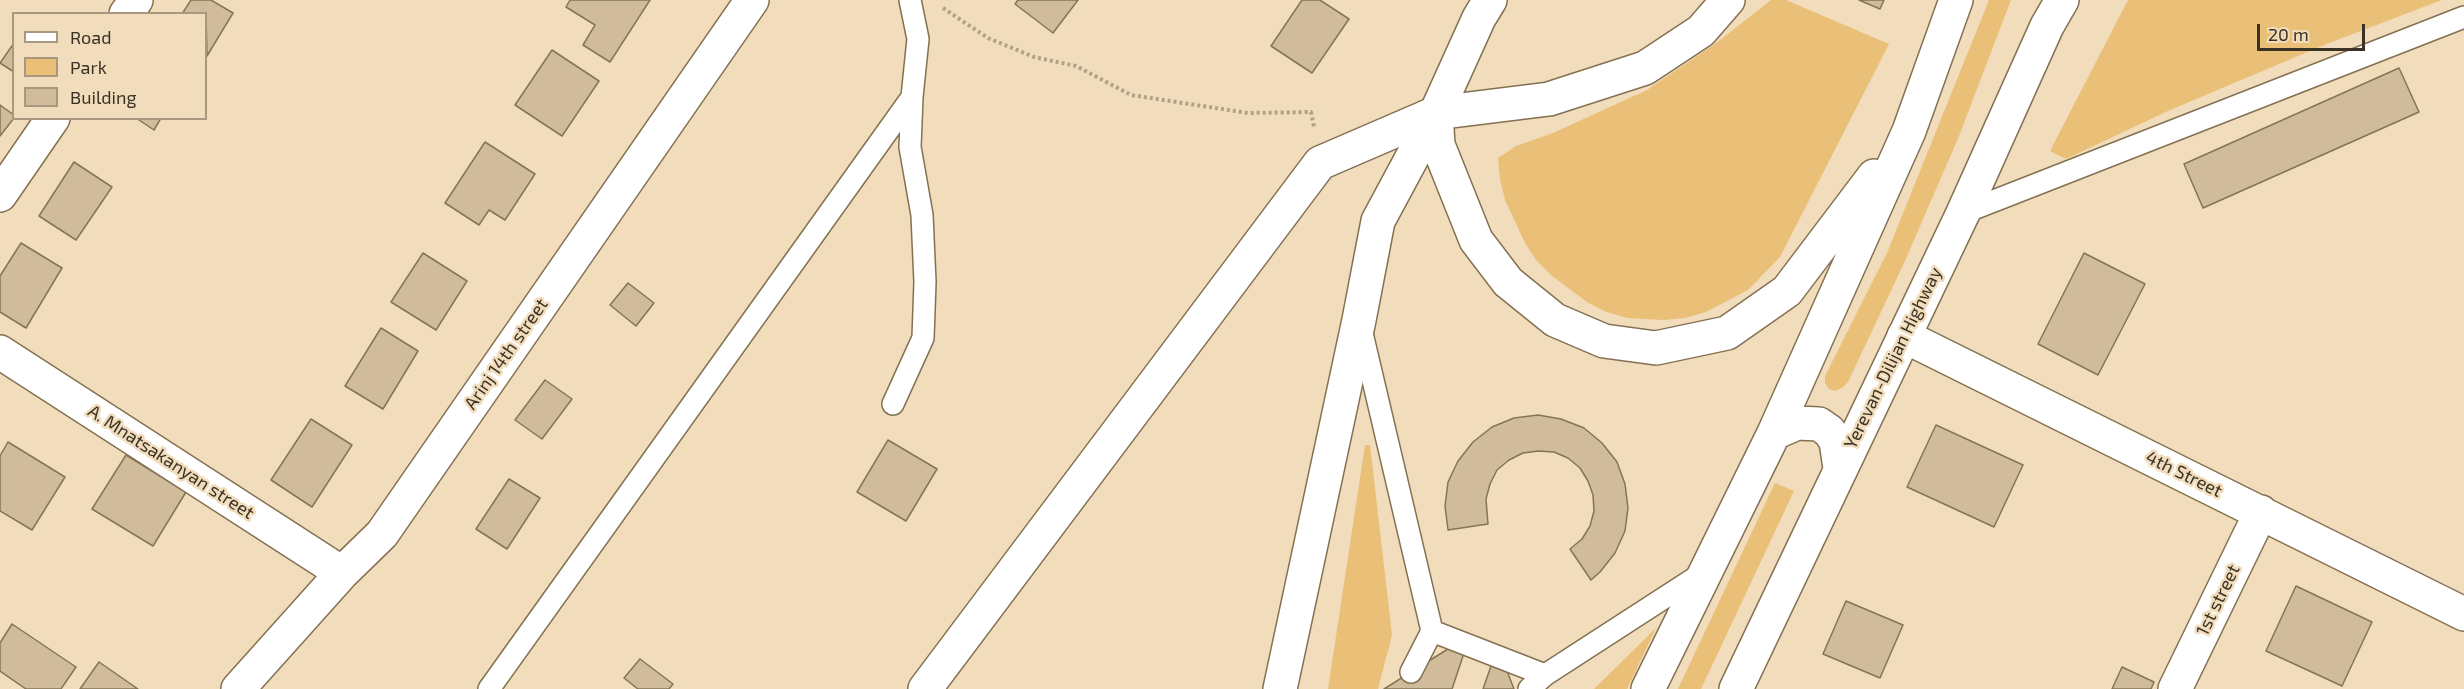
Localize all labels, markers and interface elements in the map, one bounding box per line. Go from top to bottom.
legend [12,12,207,120]
scale bar [2260,12,2368,50]
text: 20 m [2268,23,2309,45]
text: Road [70,26,111,48]
text: Park [70,56,107,78]
text: Building [70,86,137,108]
street label: Yerevan-Dilijan Highway [1840,264,1946,452]
street label: Arinj 14th street [460,294,552,414]
street label: A. Mnatsakanyan street [84,400,258,524]
street label: 4th Street [2142,446,2226,502]
street label: 1st street [2192,561,2244,639]

